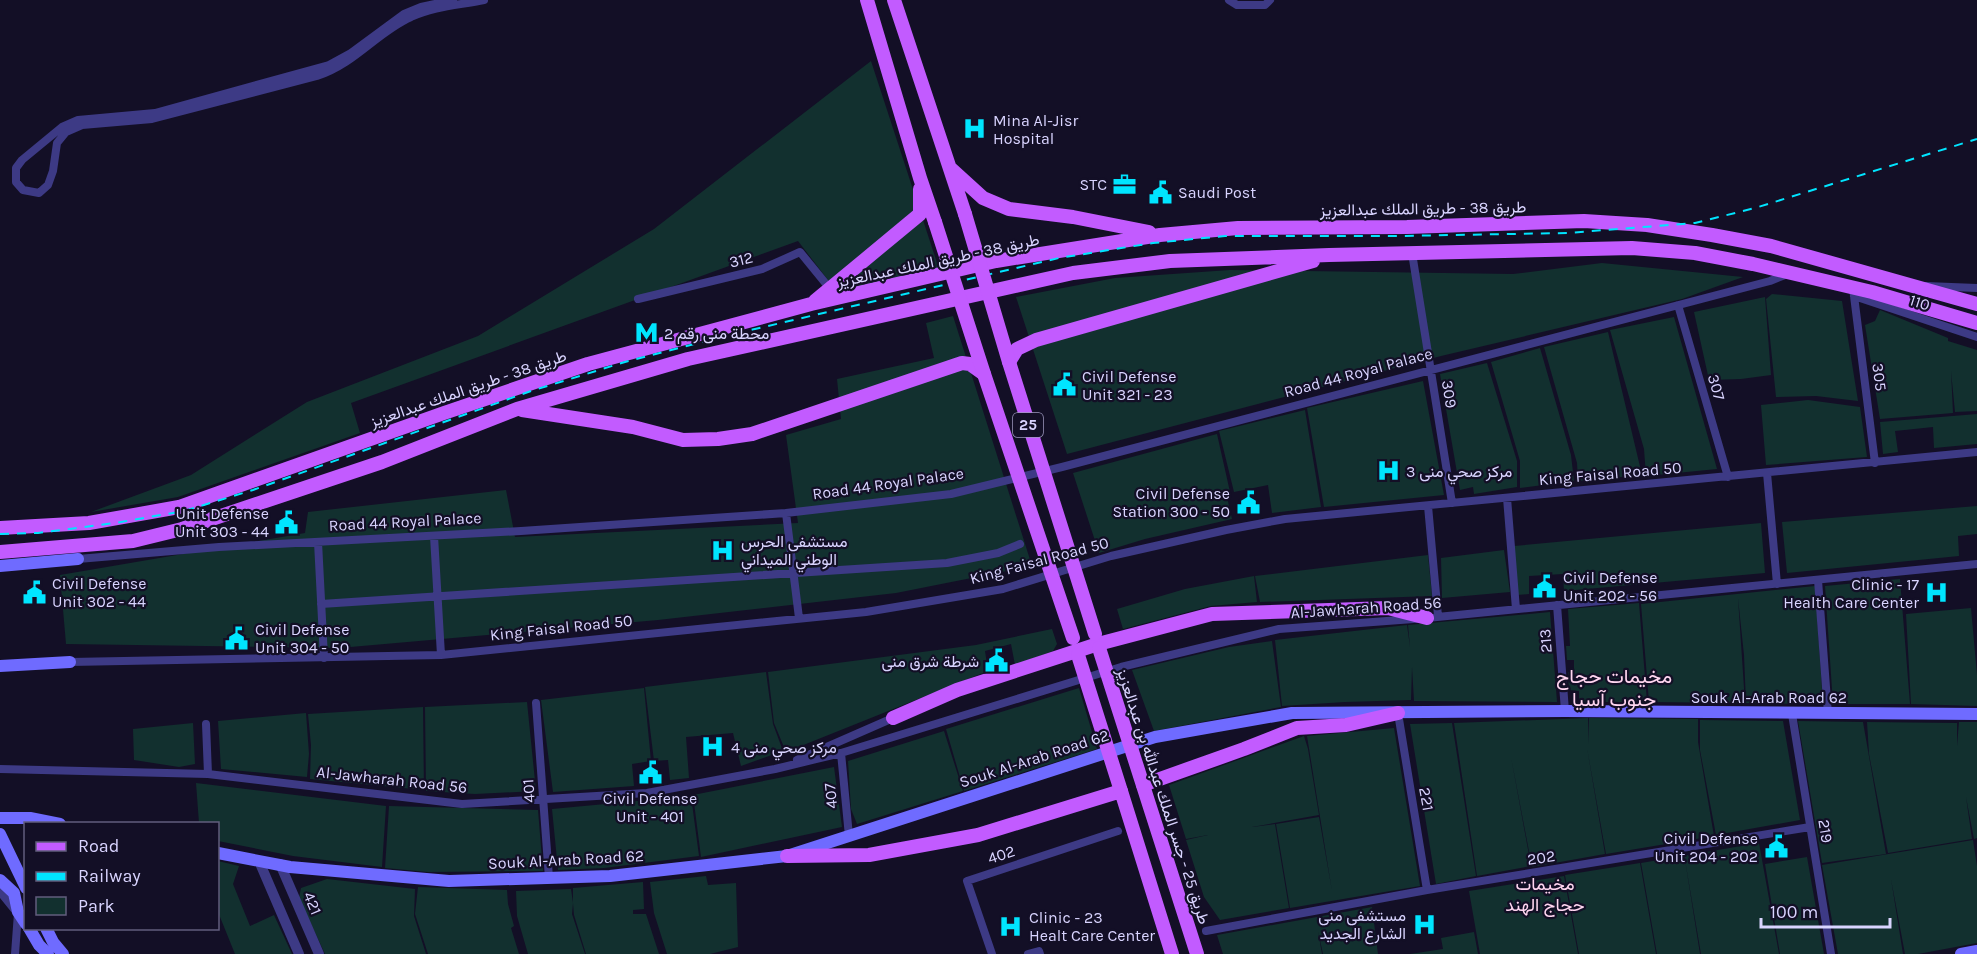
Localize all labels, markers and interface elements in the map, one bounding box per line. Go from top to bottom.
place label: Mina Al-Jisr Hospital [993,111,1078,148]
hospital icon: Mina Al-Jisr Hospital [962,116,988,142]
office icon: STC [1112,171,1138,197]
place label: STC [1080,175,1107,194]
public building icon: Saudi Post [1147,179,1173,205]
place label: Saudi Post [1178,183,1256,202]
street label: طريق 38 - طريق الملك عبدالعزيز [1319,197,1526,221]
street label: طريق 38 - طريق الملك عبدالعزيز [834,230,1041,292]
street label: 312 [727,247,755,272]
street label: 110 [1907,290,1932,315]
metro station icon: محطة منى رقم 2 [633,320,659,346]
place label: محطة منى رقم 2 [664,324,769,344]
street label: Road 44 Royal Palace [1282,344,1434,401]
street label: طريق 38 - طريق الملك عبدالعزيز [366,346,569,432]
street label: 305 [1868,362,1891,392]
place label: Civil Defense Unit 321 - 23 [1082,367,1176,404]
public building icon: Civil Defense Unit 321 - 23 [1051,372,1077,398]
street label: 307 [1704,372,1729,403]
street label: 309 [1438,379,1461,410]
road number: 25 [1013,413,1043,437]
hospital icon: مركز صحي منى 3 [1375,458,1401,484]
street label: King Faisal Road 50 [1538,458,1682,489]
place label: مركز صحي منى 3 [1406,462,1512,485]
street label: Road 44 Royal Palace [811,463,965,504]
place label: Civil Defense Station 300 - 50 [1112,484,1230,521]
public building icon: Civil Defense Station 300 - 50 [1235,489,1261,515]
place label: Unit Defense Unit 303 - 44 [175,504,269,541]
street label: Road 44 Royal Palace [328,508,482,535]
public building icon: Unit Defense Unit 303 - 44 [274,509,300,535]
place label: مستشفى الحرس الوطني الميداني [741,532,848,573]
street label: King Faisal Road 50 [968,533,1111,588]
hospital icon: مستشفى الحرس الوطني الميداني [710,537,736,563]
place label: Civil Defense Unit 202 - 56 [1563,568,1657,605]
public building icon: Civil Defense Unit 202 - 56 [1532,573,1558,599]
place label: Civil Defense Unit 302 - 44 [52,574,146,611]
place label: Clinic - 17 Health Care Center [1783,575,1919,612]
public building icon: Civil Defense Unit 302 - 44 [21,579,47,605]
hospital icon: Clinic - 17 Health Care Center [1924,580,1950,606]
street label: Al-Jawharah Road 56 [1290,593,1442,622]
street label: King Faisal Road 50 [489,611,633,644]
place label: Civil Defense Unit 304 - 50 [255,620,349,657]
public building icon: Civil Defense Unit 304 - 50 [224,625,250,651]
street label: 213 [1535,628,1556,654]
public building icon: شرطة شرق منى [984,648,1010,674]
place label: شرطة شرق منى [881,652,979,672]
street label: طريق 25 - جسر الملك عبدالله بن عبدالعزيز [1112,665,1214,927]
district label: مخيمات حجاج جنوب آسيا [1556,665,1672,712]
street label: Souk Al-Arab Road 62 [1691,688,1847,707]
street label: Souk Al-Arab Road 62 [957,725,1111,792]
hospital icon: مركز صحي منى 4 [700,734,726,760]
place label: مركز صحي منى 4 [731,738,837,761]
public building icon: Civil Defense Unit - 401 [637,760,663,786]
street label: Al-Jawharah Road 56 [316,762,468,797]
street label: 401 [518,778,539,803]
street label: 407 [820,782,841,810]
street label: 221 [1415,786,1438,812]
place label: Civil Defense Unit - 401 [603,789,697,826]
street label: 219 [1814,818,1837,844]
legend [24,822,219,930]
place label: Civil Defense Unit 204 - 202 [1654,829,1758,866]
public building icon: Civil Defense Unit 204 - 202 [1763,834,1789,860]
text: Road [78,835,119,857]
street label: 402 [985,841,1017,868]
street label: Souk Al-Arab Road 62 [487,846,645,873]
street label: 202 [1526,846,1556,869]
text: Railway [78,865,141,887]
district label: مخيمات حجاج الهند [1505,873,1585,917]
street label: 421 [299,889,326,918]
scale bar [1761,891,1890,929]
text: Park [78,895,115,917]
text: 100 m [1770,901,1818,923]
place label: مستشفى منى الشارع الجديد [1318,906,1406,945]
place label: Clinic - 23 Healt Care Center [1029,908,1155,945]
hospital icon: مستشفى منى الشارع الجديد [1411,911,1437,937]
hospital icon: Clinic - 23 Healt Care Center [998,913,1024,939]

